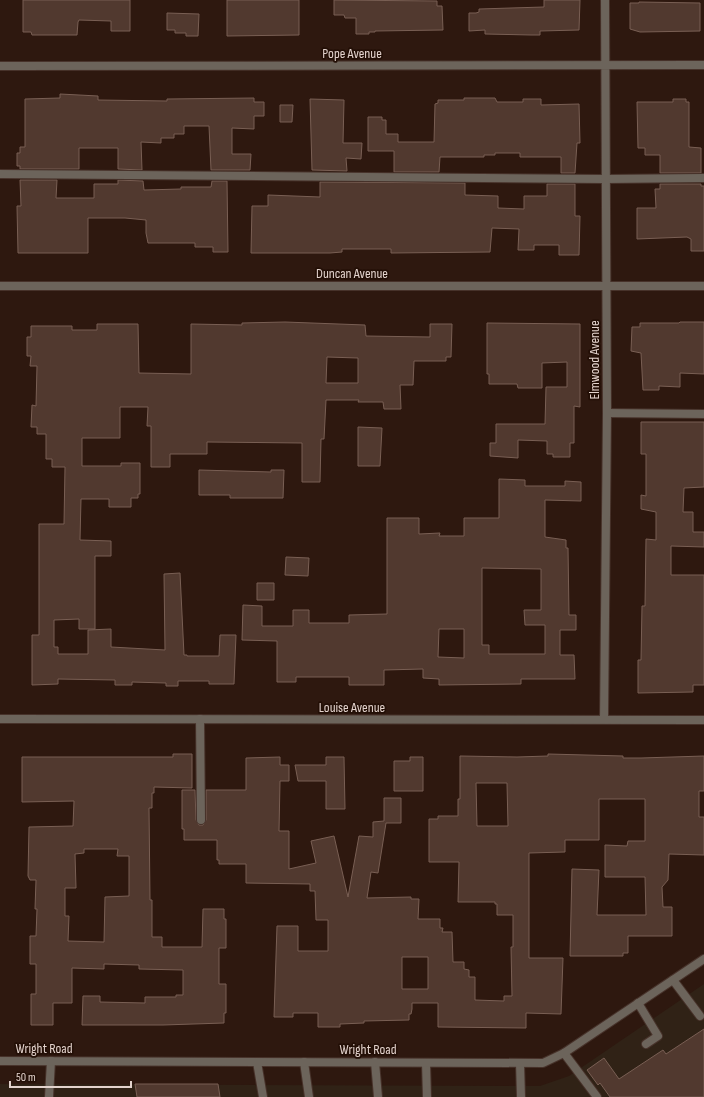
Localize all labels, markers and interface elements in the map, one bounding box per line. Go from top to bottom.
street label: Pope Avenue [322,45,382,62]
street label: Duncan Avenue [316,265,388,282]
street label: Elmwood Avenue [586,320,603,400]
street label: Louise Avenue [319,699,385,716]
street label: Wright Road [15,1040,73,1057]
street label: Wright Road [339,1041,397,1058]
scale bar [10,1063,131,1089]
text: 50 m [16,1070,36,1085]

